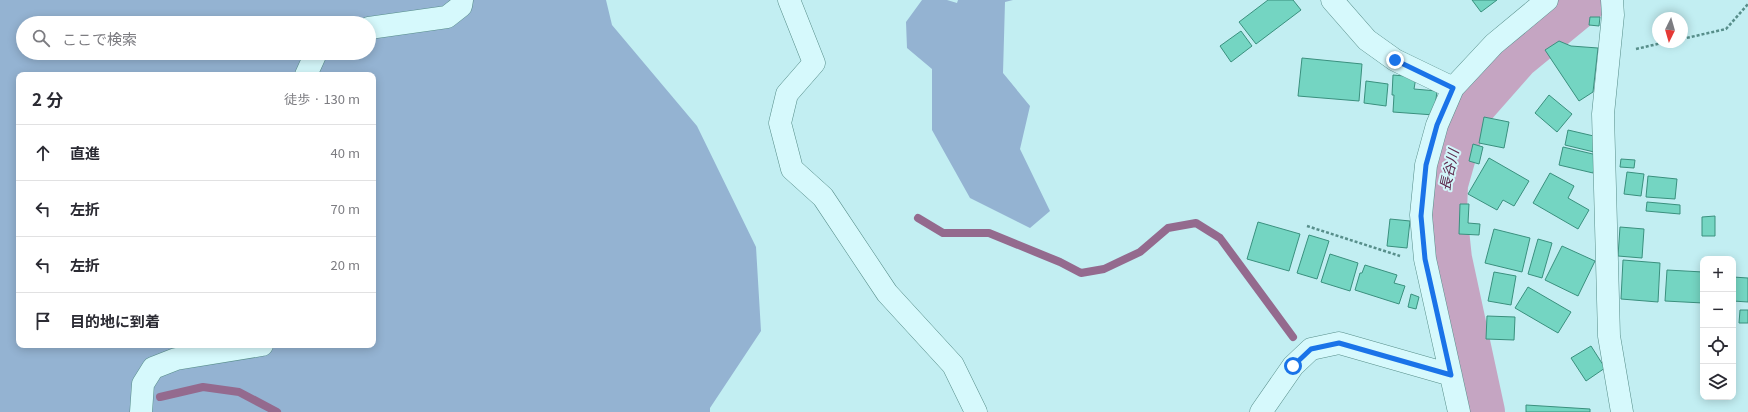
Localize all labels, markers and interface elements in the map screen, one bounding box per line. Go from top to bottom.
north arrow [1652,12,1688,48]
search box [16,16,376,60]
icon: search [30,27,52,49]
text: ここで検索 [62,28,137,49]
route end [1386,51,1404,69]
text: 2 分 [32,86,63,111]
text: 徒歩 · 130 m [284,89,360,108]
icon: ahead [32,142,54,164]
text: 直進 [70,142,100,163]
text: 40 m [331,143,360,162]
water label: 長谷川 [1434,145,1463,192]
icon: left [32,198,54,220]
text: 左折 [70,198,100,219]
text: 70 m [331,199,360,218]
icon: left [32,254,54,276]
text: 左折 [70,254,100,275]
text: 20 m [331,255,360,274]
map controls [1700,256,1736,400]
button: + [1700,256,1736,292]
button: − [1700,292,1736,328]
icon: arrive [32,310,54,332]
text: 目的地に到着 [70,310,160,331]
button: locate [1700,328,1736,364]
route start [1284,357,1302,375]
button: layers [1700,364,1736,400]

